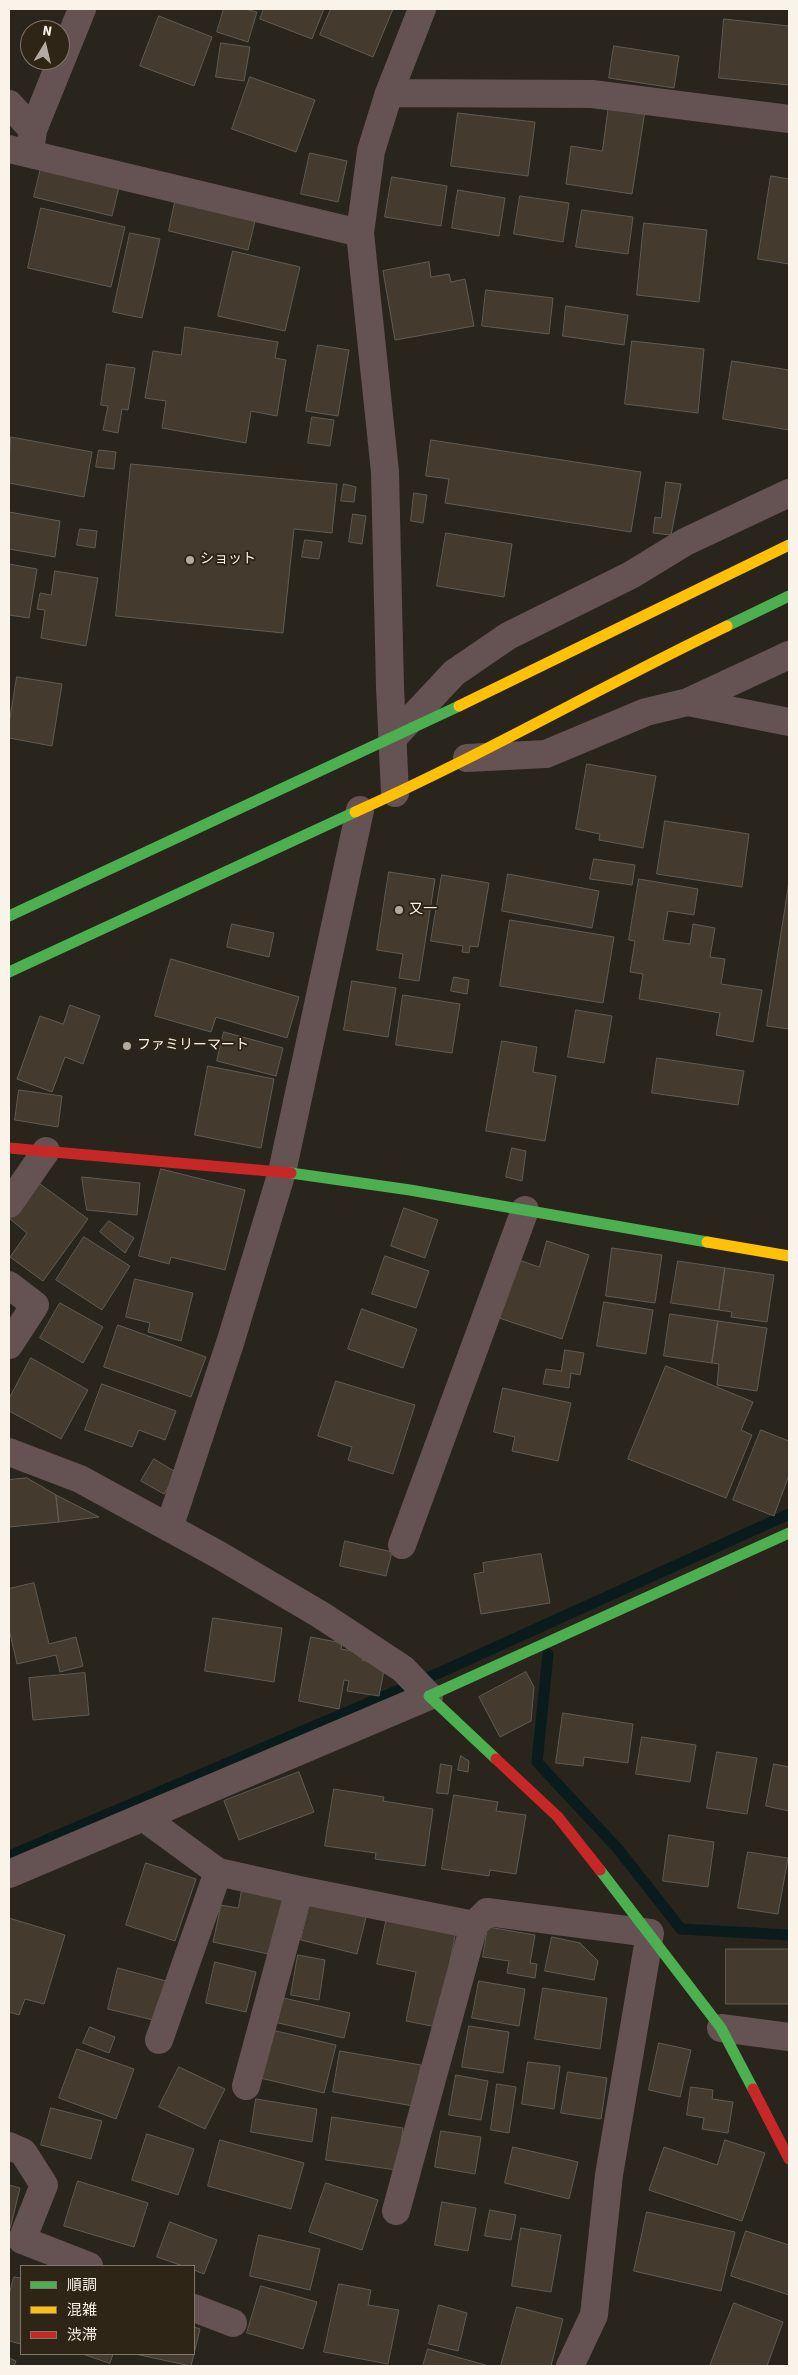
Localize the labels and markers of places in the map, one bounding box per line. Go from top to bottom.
place label: ショット [200,552,256,568]
marker: ショット [184,554,196,566]
place label: 又一 [409,902,437,918]
marker: 又一 [393,904,405,916]
place label: ファミリーマート [137,1038,249,1054]
marker: ファミリーマート [121,1040,133,1052]

